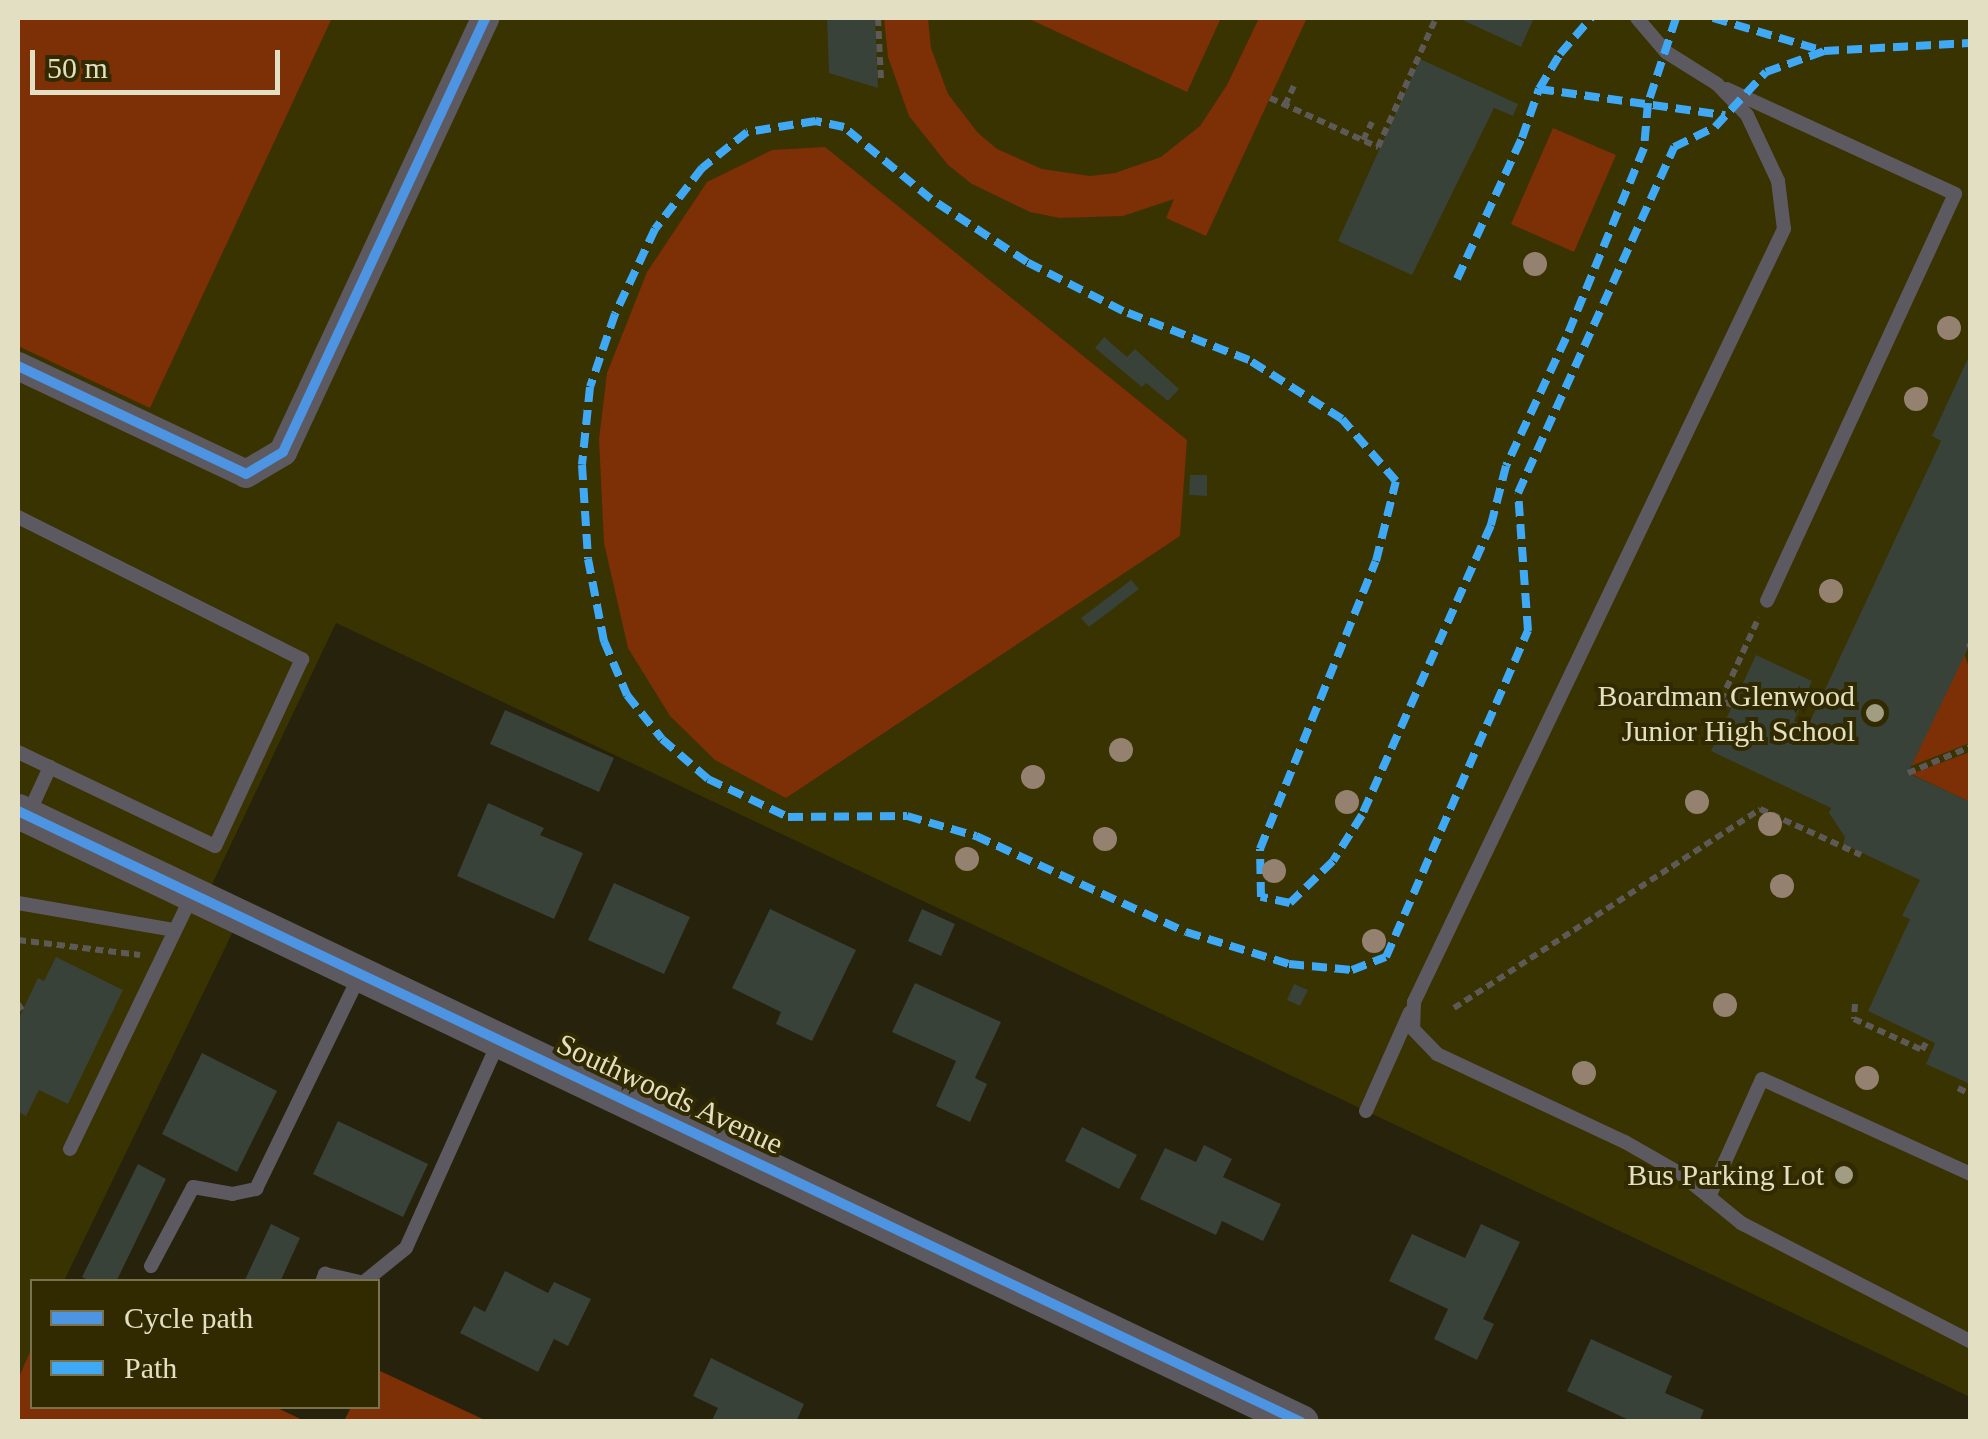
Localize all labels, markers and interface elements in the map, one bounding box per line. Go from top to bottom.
scale bar [35,30,285,92]
text: 50 m [47,51,108,84]
place label: Boardman Glenwood Junior High School [1598,678,1855,748]
marker: Boardman Glenwood Junior High School [1864,702,1886,724]
street label: Southwoods Avenue [550,1026,790,1162]
place label: Bus Parking Lot [1627,1157,1824,1193]
marker: Bus Parking Lot [1833,1164,1855,1186]
legend [30,1279,380,1409]
text: Cycle path [124,1301,253,1334]
text: Path [124,1351,177,1384]

